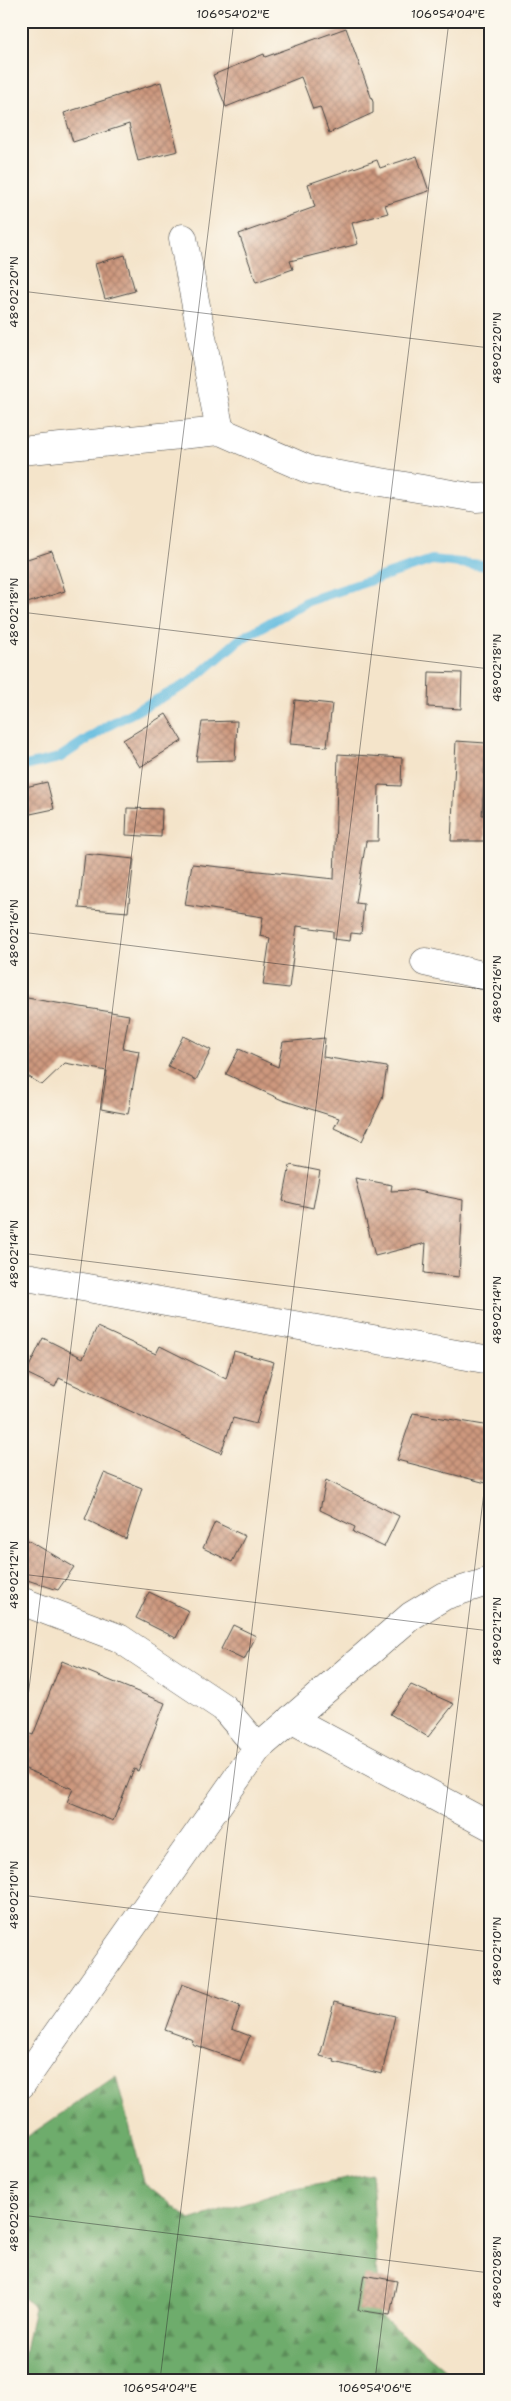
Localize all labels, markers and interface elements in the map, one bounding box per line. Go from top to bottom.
text: 106°54'02"E [196,6,270,22]
text: 106°54'04"E [411,6,485,22]
text: 48°02'20"N [6,256,22,328]
text: 48°02'20"N [489,312,505,384]
text: 48°02'18"N [6,578,22,646]
text: 48°02'18"N [489,634,505,702]
text: 48°02'16"N [6,899,22,967]
text: 48°02'16"N [489,955,505,1023]
text: 48°02'14"N [6,1220,22,1288]
text: 48°02'14"N [489,1276,505,1344]
text: 48°02'12"N [6,1541,22,1609]
text: 48°02'12"N [489,1597,505,1665]
text: 48°02'10"N [6,1861,22,1929]
text: 48°02'10"N [489,1917,505,1985]
text: 48°02'08"N [6,2180,22,2252]
text: 48°02'08"N [489,2236,505,2308]
text: 106°54'04"E [123,2380,197,2396]
text: 106°54'06"E [338,2380,412,2396]

